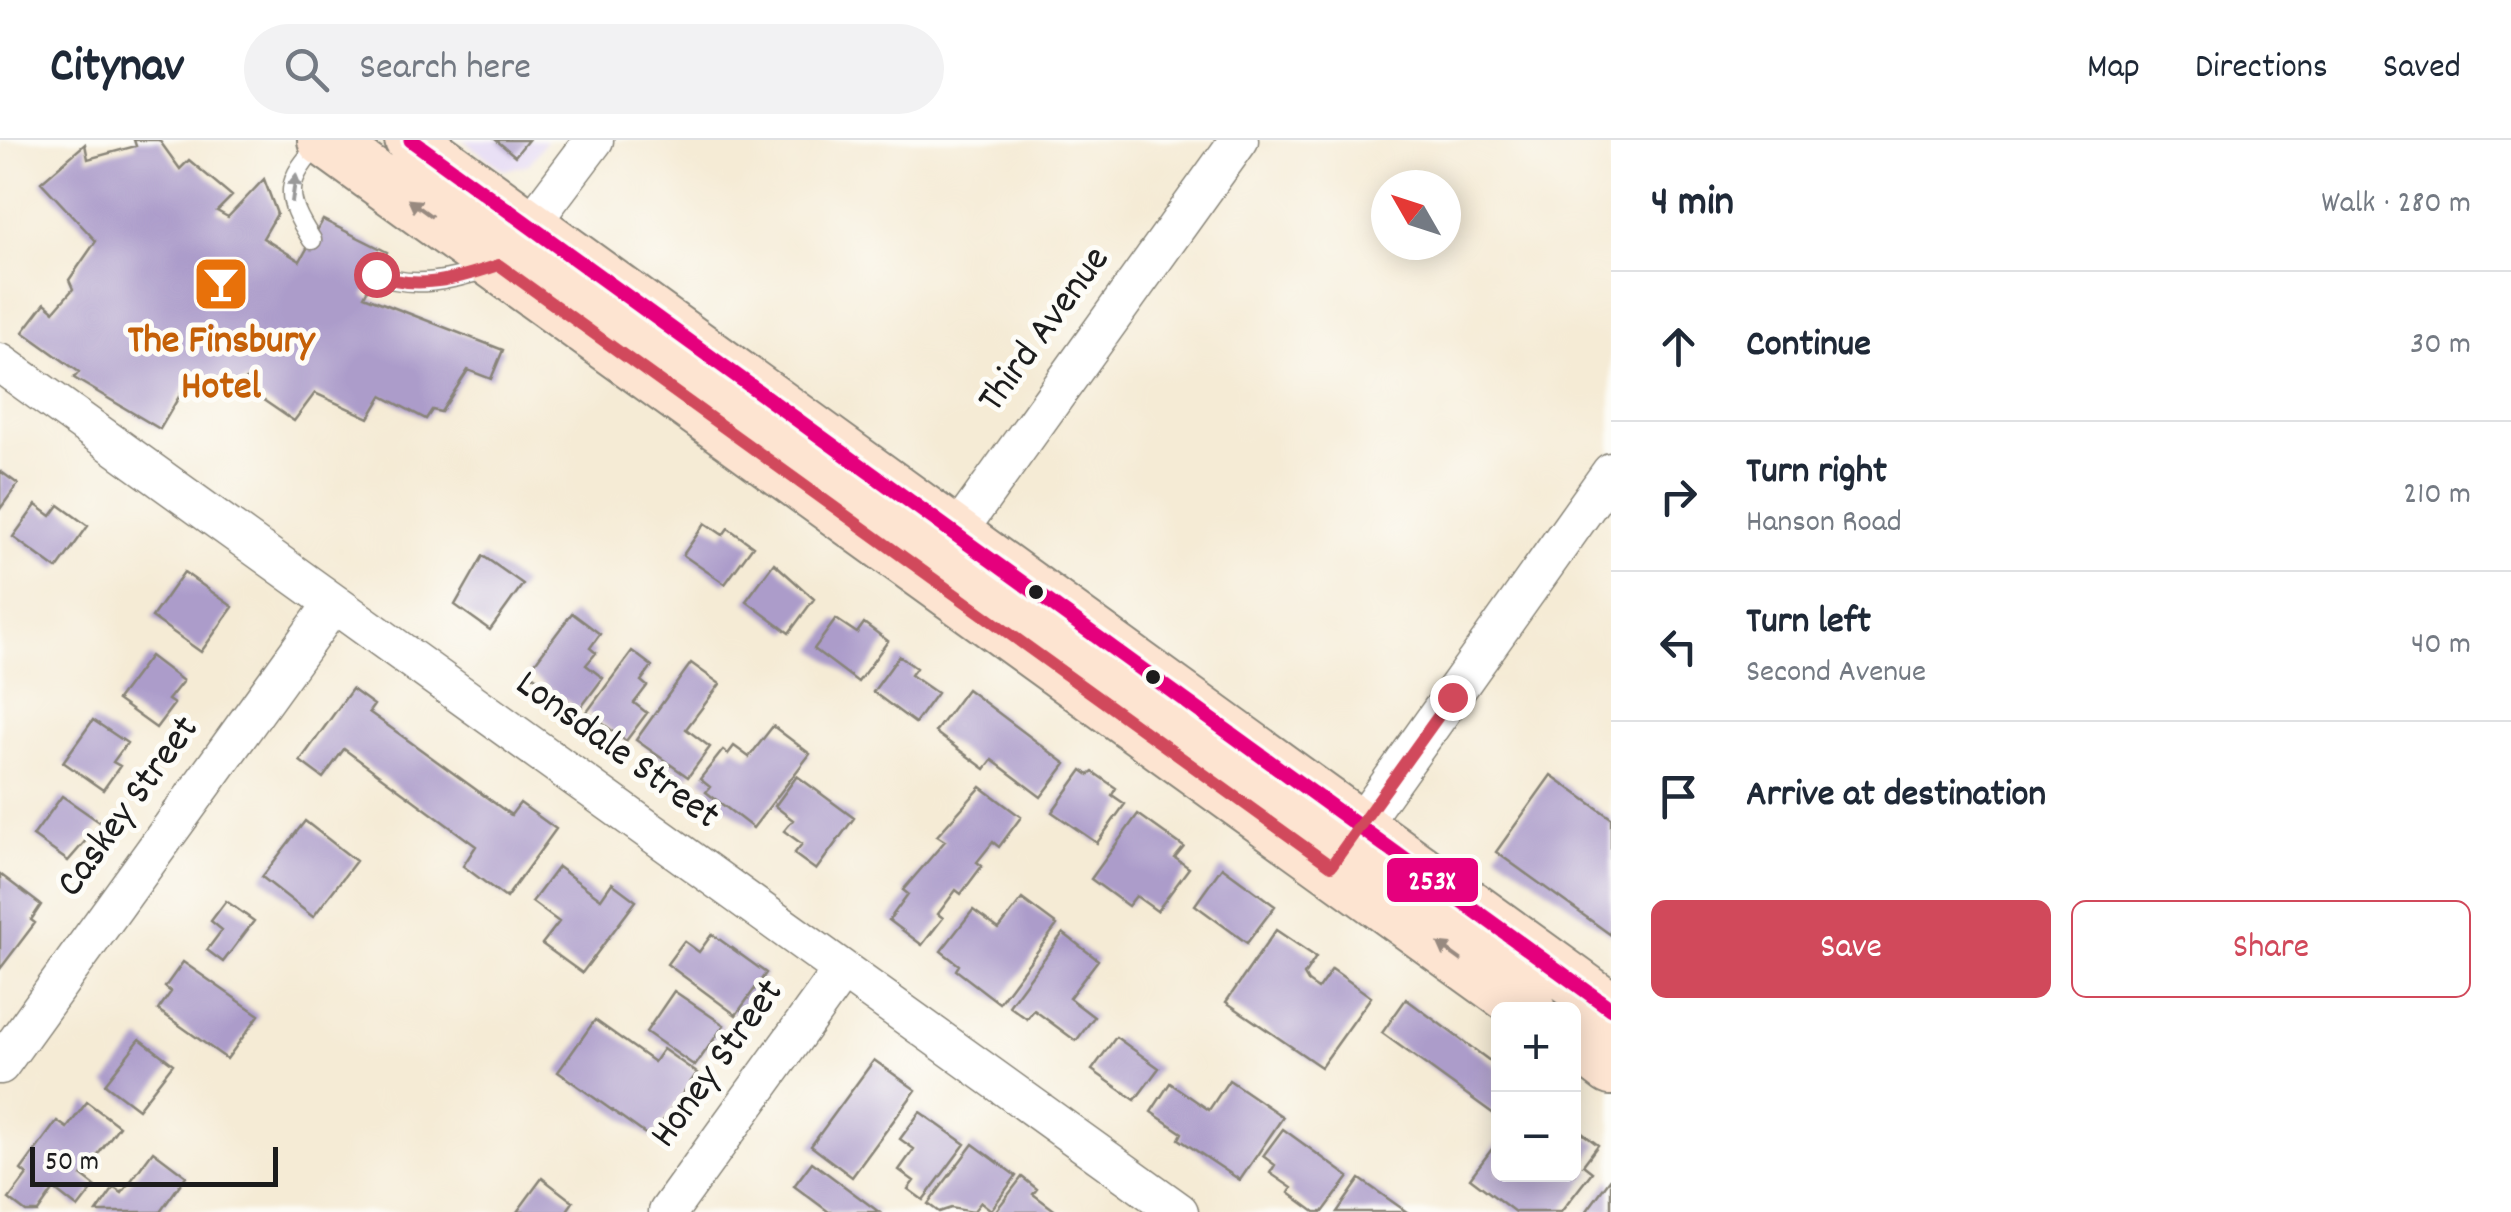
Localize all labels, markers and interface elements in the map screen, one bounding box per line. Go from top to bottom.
search box [244,24,944,114]
text: Citynav [50,35,184,104]
icon: search [279,42,334,97]
text: Search here [359,42,531,97]
text: Map [2087,44,2140,94]
text: Directions [2195,44,2328,94]
text: Saved [2383,44,2461,94]
north arrow [1371,170,1461,260]
one-way arrow [286,171,302,203]
text: 4 min [1651,175,1734,235]
text: Walk · 280 m [2321,182,2471,228]
one-way arrow [406,199,433,218]
street label: Third Avenue [966,236,1126,426]
route start [354,252,400,298]
bar icon: The Finsbury Hotel [191,254,251,314]
place label: The Finsbury Hotel [127,315,316,418]
icon: ahead [1651,319,1706,374]
text: Continue [1746,319,1871,374]
text: 30 m [2410,323,2471,369]
text: Turn right [1746,446,1887,501]
icon: right [1651,469,1706,524]
text: 210 m [2403,473,2471,519]
text: Hanson Road [1746,501,1902,547]
unlabelled marker [1026,582,1046,602]
text: Turn left [1746,596,1871,651]
icon: left [1651,619,1706,674]
text: 40 m [2411,623,2471,669]
text: Second Avenue [1746,651,1926,697]
street label: Lonsdale Street [502,658,730,846]
unlabelled marker [1143,667,1163,687]
route end [1430,675,1476,721]
street label: Caskey Street [45,706,215,910]
icon: arrive [1651,769,1706,824]
text: Arrive at destination [1746,769,2046,824]
line badge: 253X [1385,856,1480,904]
text: 253X [1408,864,1456,904]
button: Save [1651,900,2051,998]
button: Share [2071,900,2471,998]
one-way arrow [1437,943,1463,963]
street label: Honey Street [638,969,800,1161]
map controls [1491,1002,1581,1182]
button: + [1491,1002,1581,1092]
button: − [1491,1092,1581,1182]
scale bar [30,1142,278,1186]
text: 50 m [45,1144,99,1184]

